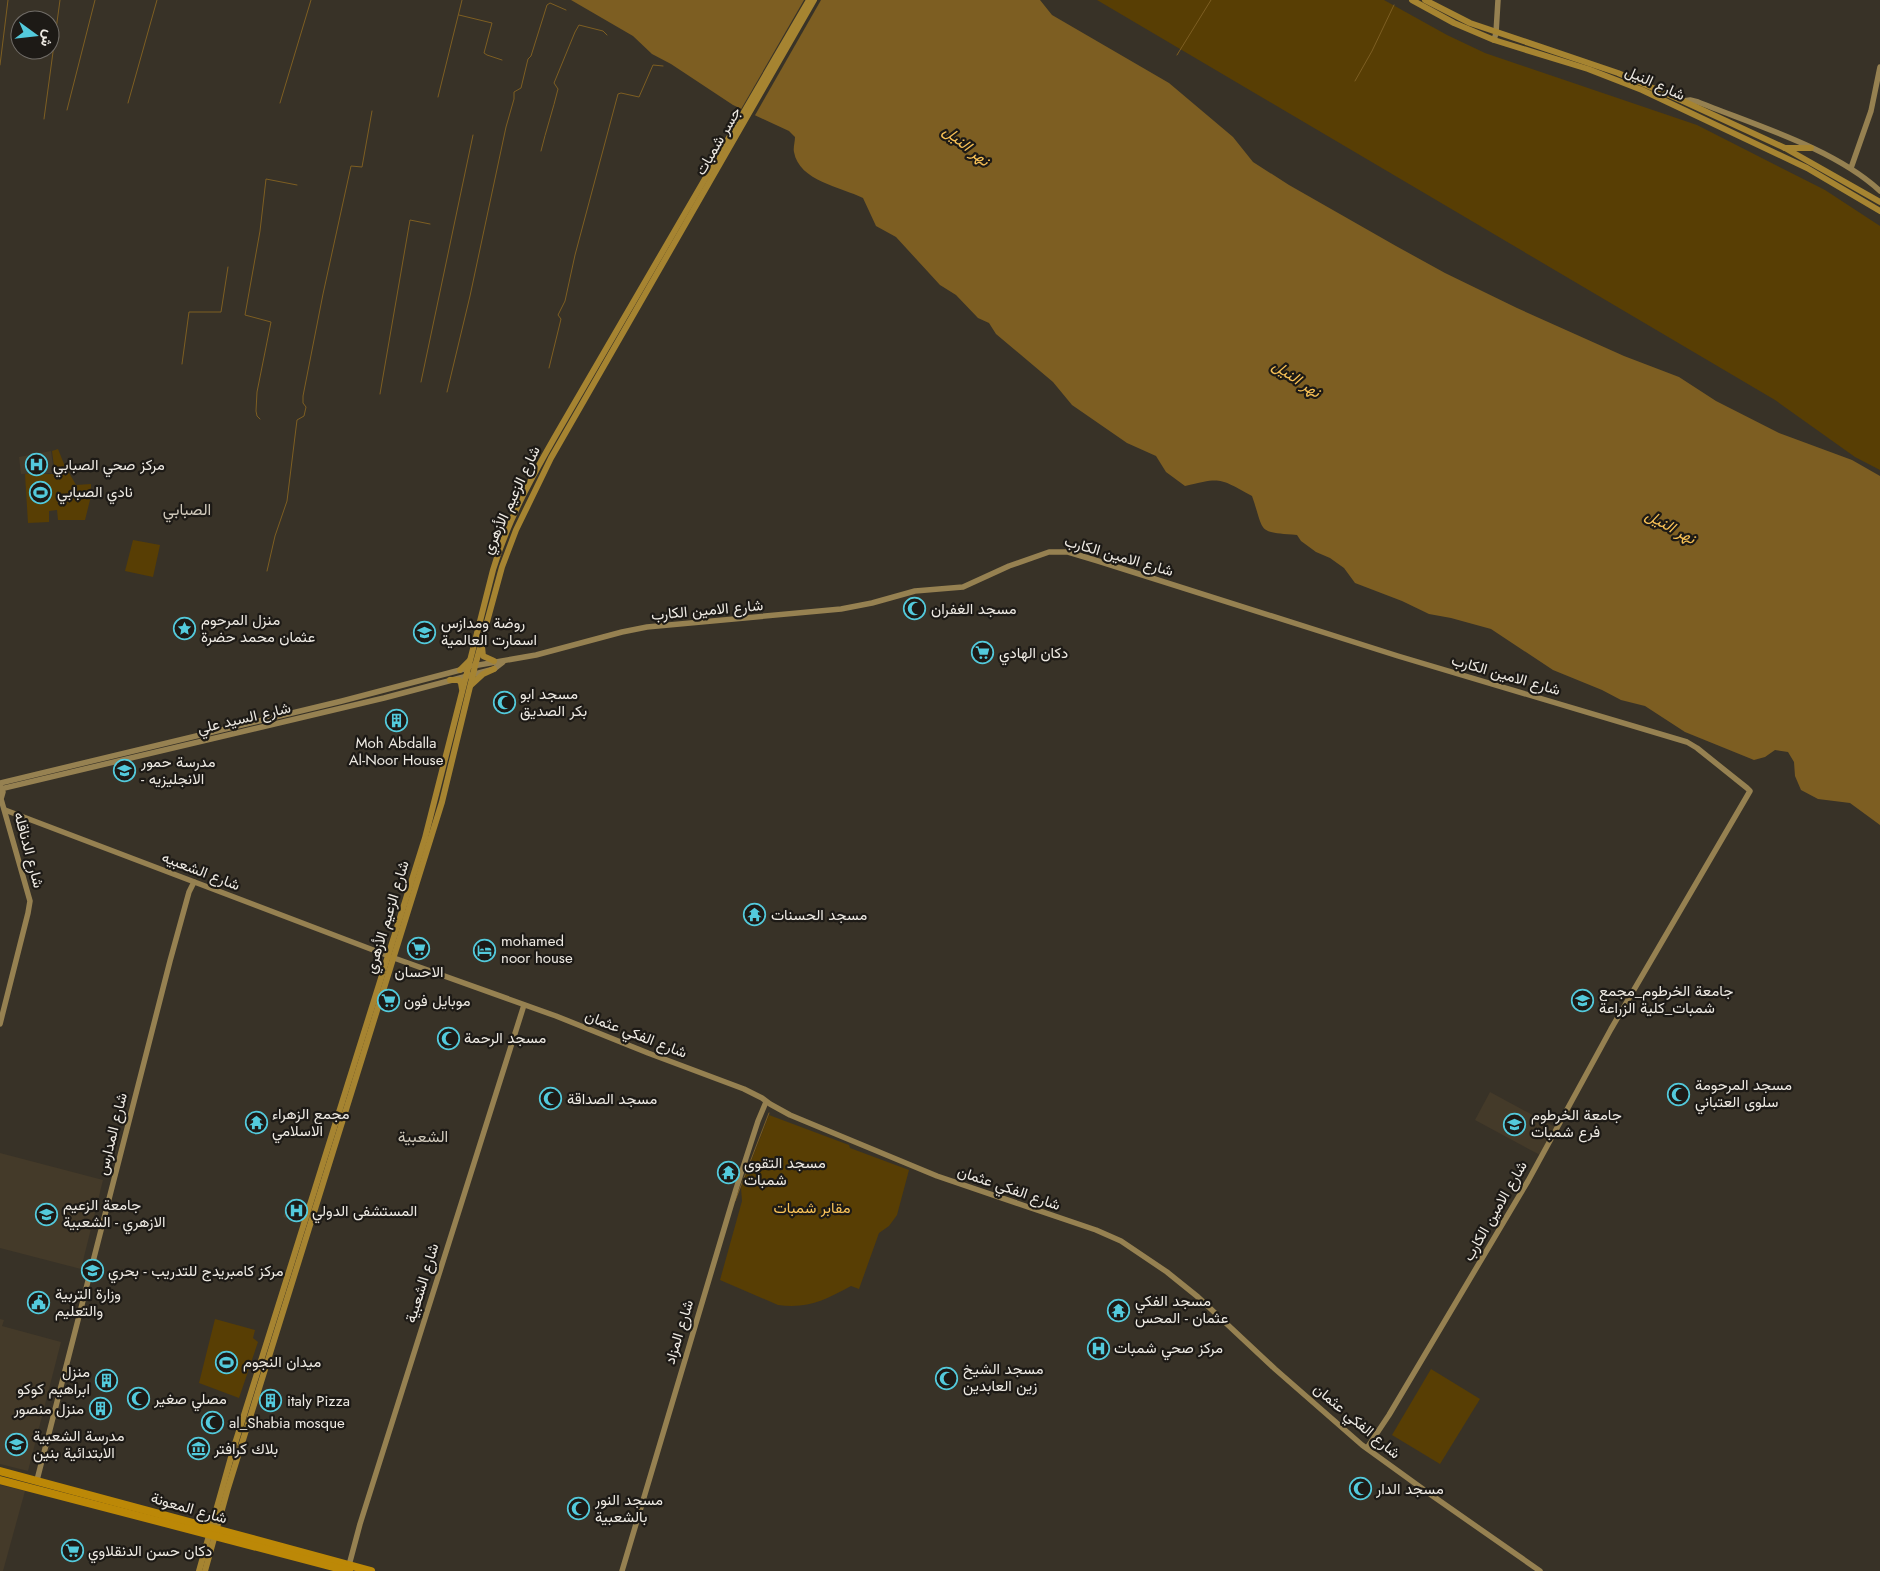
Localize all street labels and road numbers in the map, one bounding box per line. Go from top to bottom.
street label: شارع النيل [1622,60,1689,106]
street label: جسر شمبات [690,103,746,179]
street label: شارع الزعيم الأزهري [476,442,548,559]
street label: شارع الامين الكارب [1062,530,1176,582]
street label: شارع الامين الكارب [650,594,764,626]
street label: شارع الامين الكارب [1449,649,1563,701]
street label: شارع السيد علي [195,697,294,741]
street label: شارع الدناقله [8,809,50,891]
street label: شارع الشعبيه [159,846,243,896]
street label: شارع الزعيم الأزهري [359,858,417,977]
street label: شارع الفكي عثمان [581,1004,690,1065]
street label: شارع المدارس [91,1090,133,1178]
street label: شارع الامين الكارب [1457,1157,1533,1265]
street label: شارع الفكي عثمان [954,1160,1064,1218]
street label: شارع الشعبية [399,1240,445,1325]
street label: شارع المزاد [659,1297,699,1367]
street label: شارع الفكي عثمان [1307,1378,1405,1466]
street label: شارع المعونة [148,1487,230,1529]

